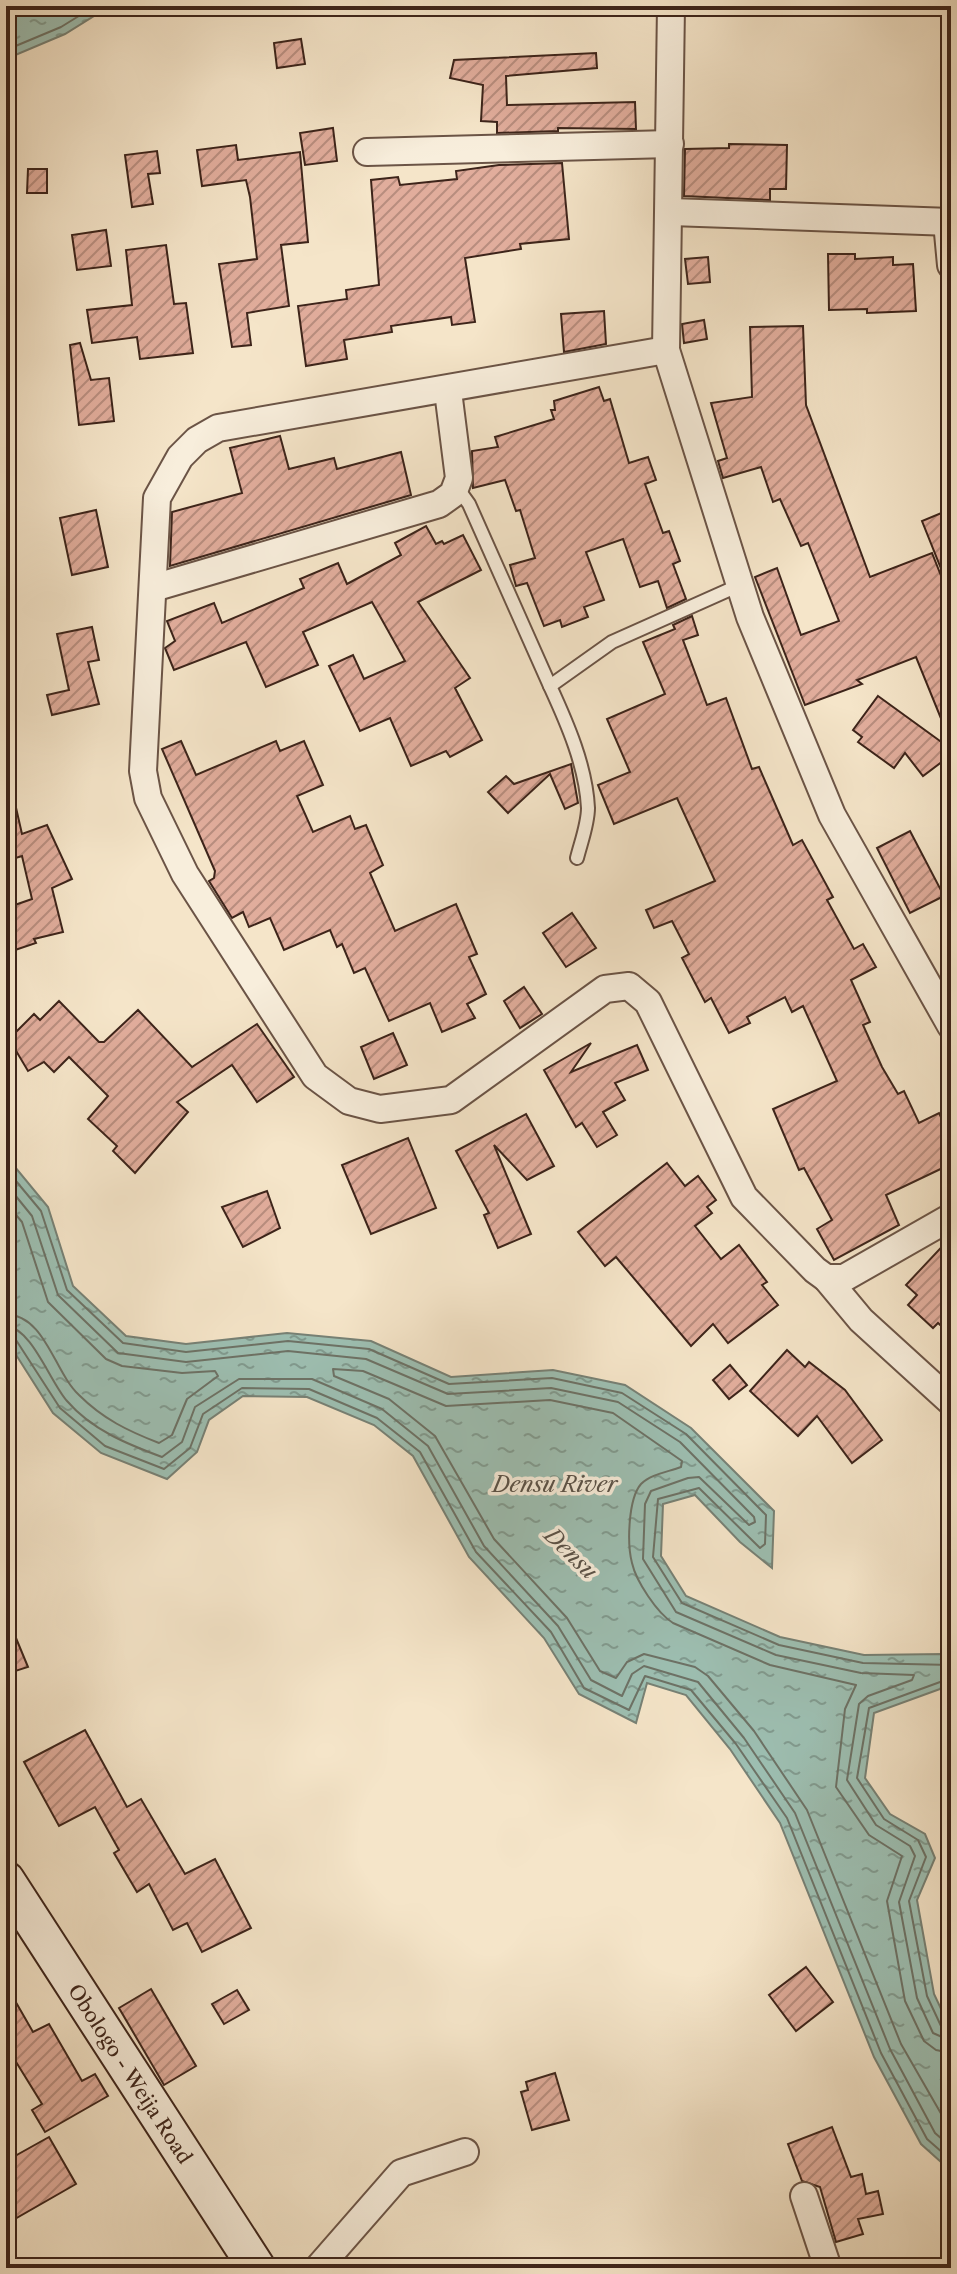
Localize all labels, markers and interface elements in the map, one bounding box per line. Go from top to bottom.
water label: Densu River [491,1471,619,1498]
water label: Densu [537,1521,603,1586]
street label: Obologo - Weija Road [63,1980,197,2168]

